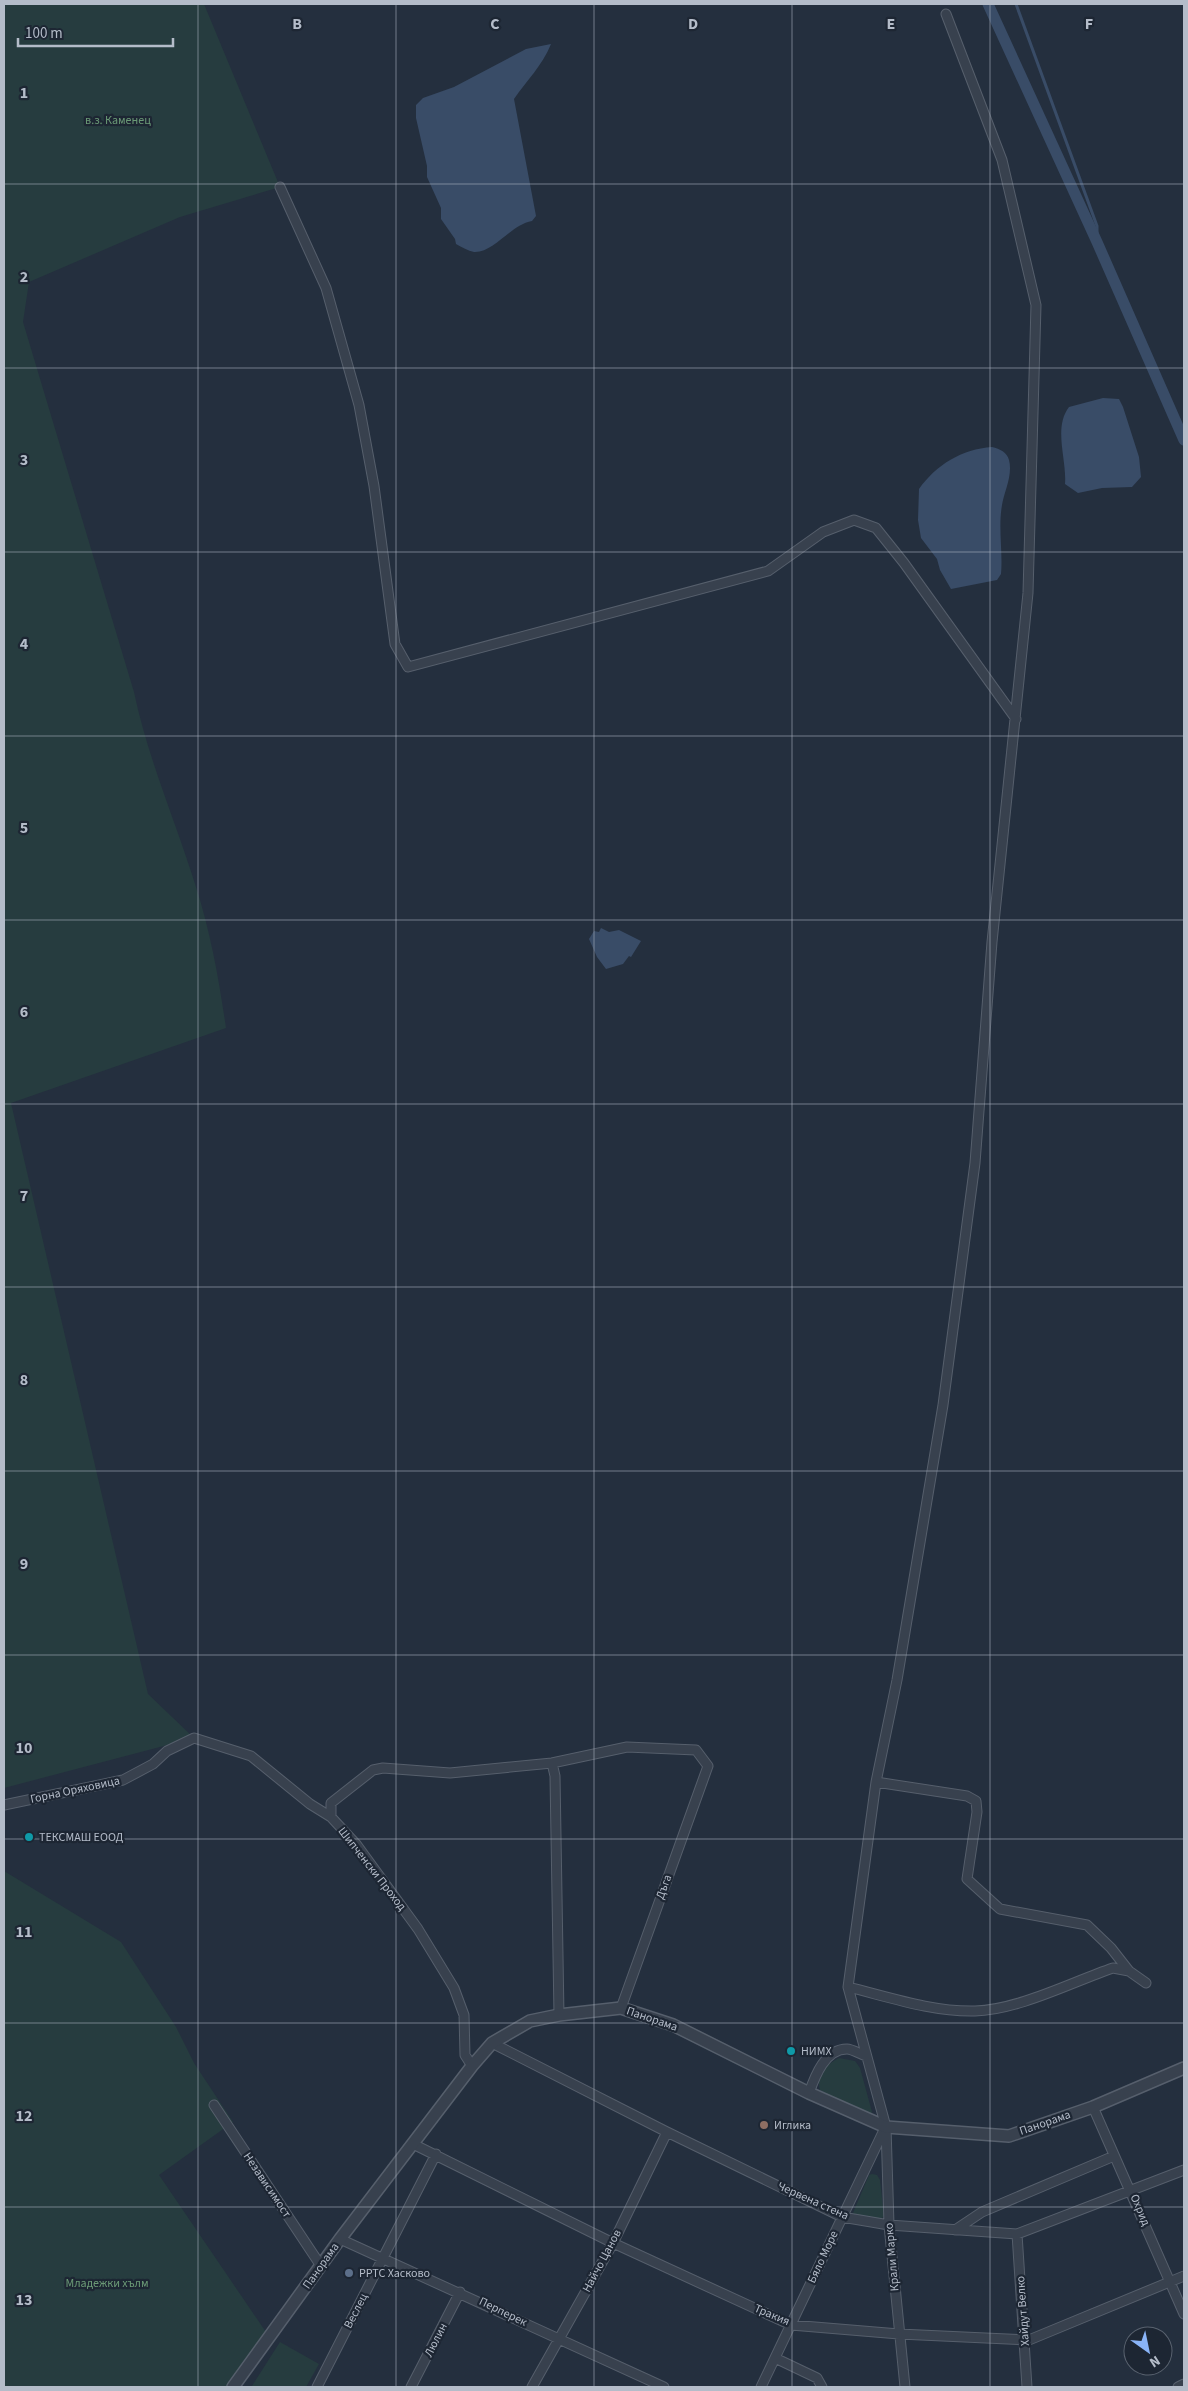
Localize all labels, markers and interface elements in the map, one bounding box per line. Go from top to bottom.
text: B [292,13,302,35]
text: C [490,13,500,35]
text: D [688,13,698,35]
text: E [887,13,895,35]
text: F [1085,13,1093,35]
scale bar [18,15,172,47]
text: 100 m [25,23,63,44]
text: 1 [20,82,28,104]
park label: в.з. Каменец [85,112,151,129]
text: 2 [20,266,28,288]
text: 3 [20,449,28,471]
text: 4 [20,633,29,655]
text: 5 [20,817,28,839]
text: 6 [20,1001,28,1023]
text: 7 [20,1185,28,1207]
text: 8 [20,1369,28,1391]
text: 9 [20,1553,28,1575]
text: 10 [16,1737,32,1759]
street label: Горна Оряховица [29,1772,121,1808]
street label: Шипченски Проход [334,1824,410,1915]
place label: ТЕКСМАШ ЕООД [39,1829,124,1846]
marker: ТЕКСМАШ ЕООД [23,1831,35,1843]
street label: Дъга [652,1872,676,1902]
text: 11 [16,1921,32,1943]
street label: Панорама [624,2002,680,2036]
place label: НИМХ [801,2043,832,2060]
marker: НИМХ [785,2045,797,2057]
text: 12 [16,2105,32,2127]
street label: Панорама [1017,2106,1073,2140]
place label: Иглика [774,2117,811,2134]
marker: Иглика [758,2119,770,2131]
street label: Независимост [239,2149,295,2221]
street label: Червена стена [775,2178,851,2224]
street label: Охрид [1126,2191,1155,2229]
street label: Крали Марко [881,2222,903,2292]
street label: Найчо Цанов [578,2227,626,2295]
street label: Бяло Море [803,2228,843,2286]
street label: Панорама [299,2239,343,2293]
place label: РРТС Хасково [359,2265,430,2282]
marker: РРТС Хасково [343,2267,355,2279]
park label: Младежки хълм [65,2275,149,2292]
street label: Хайдут Велко [1012,2275,1034,2347]
text: 13 [16,2289,32,2311]
street label: Веслец [340,2290,372,2332]
street label: Перперек [476,2293,530,2331]
street label: Тракия [751,2300,793,2330]
street label: Люлин [420,2320,452,2360]
north arrow [1123,2326,1173,2376]
text: N [1145,2350,1164,2372]

